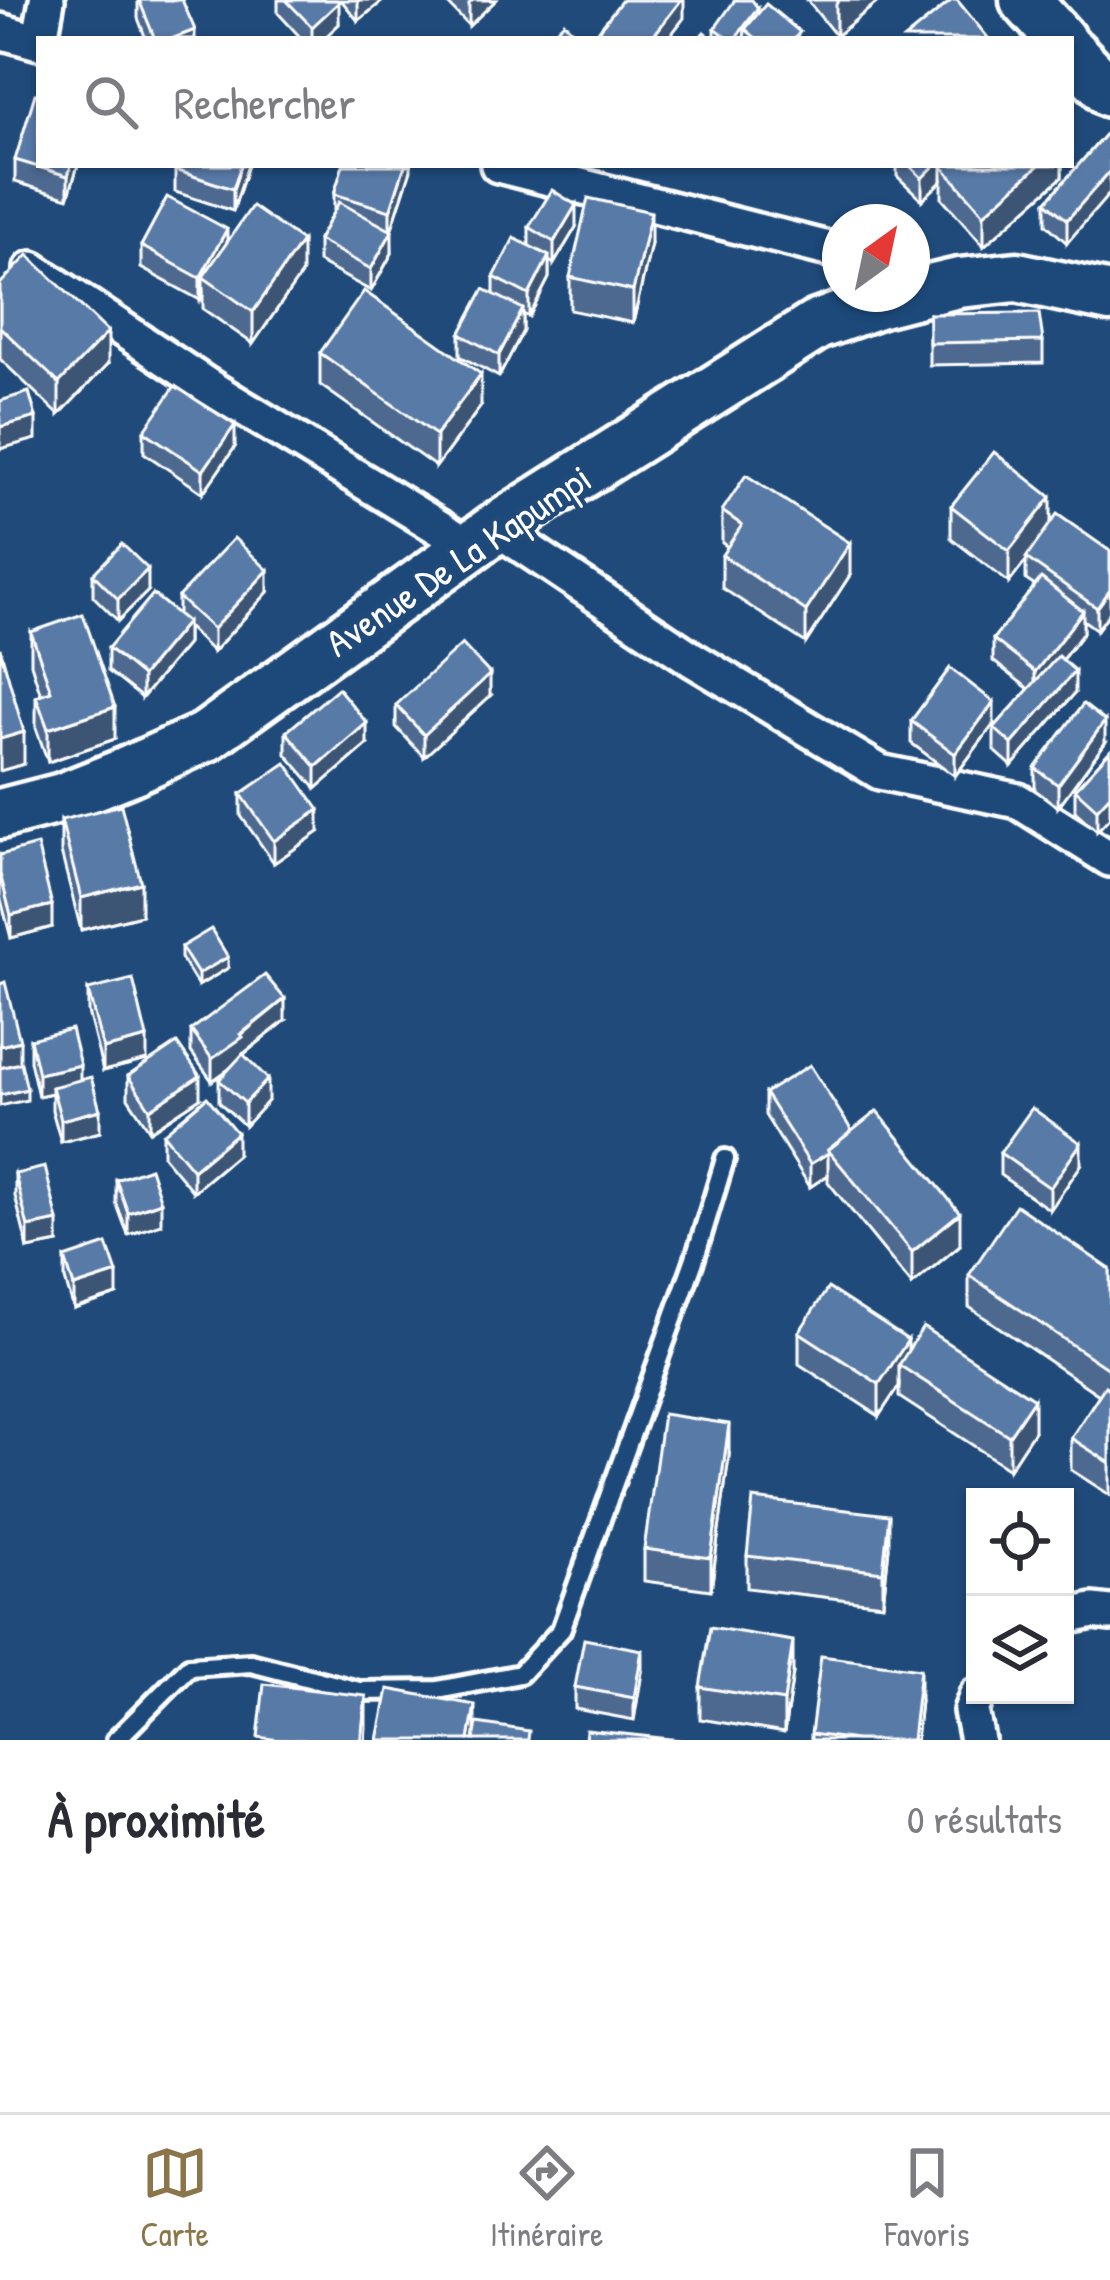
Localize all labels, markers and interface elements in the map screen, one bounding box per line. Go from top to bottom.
search box [36,36,1074,168]
icon: search [78,69,144,135]
text: Rechercher [174,72,356,133]
north arrow [822,204,930,312]
street label: Avenue De La Kapumpi [315,451,601,668]
map controls [966,1488,1074,1704]
button: locate [966,1488,1074,1596]
button: layers [966,1596,1074,1704]
text: À proximité [48,1784,265,1853]
text: 0 résultats [907,1792,1062,1845]
tab: Carte [141,2140,209,2256]
tab: Itinéraire [490,2140,603,2256]
tab: Favoris [885,2140,969,2256]

